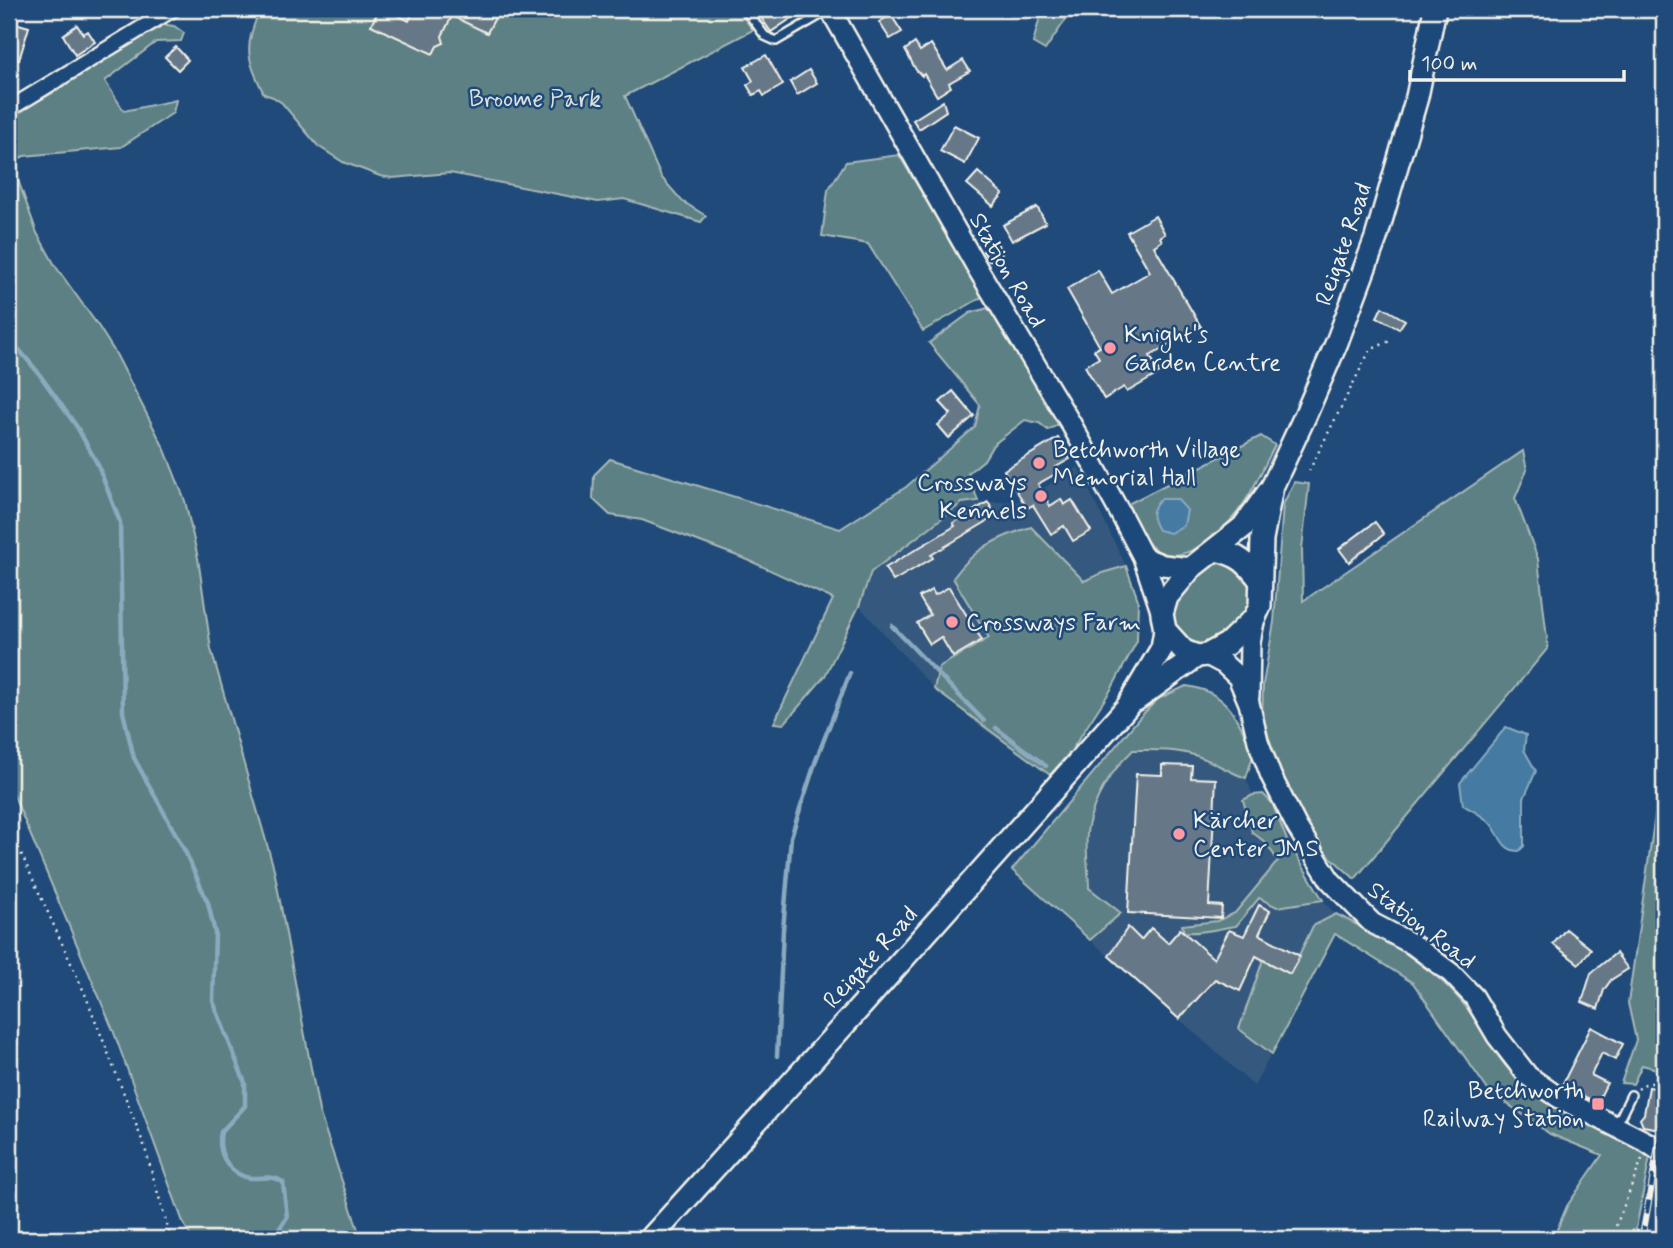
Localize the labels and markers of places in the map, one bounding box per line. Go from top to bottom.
place label: Knight's Garden Centre [1124,320,1281,379]
marker: Knight's Garden Centre [1102,340,1118,356]
place label: Betchworth Village Memorial Hall [1053,435,1241,494]
marker: Betchworth Village Memorial Hall [1031,455,1047,471]
place label: Crossways Kennels [917,468,1027,527]
marker: Crossways Kennels [1033,488,1049,504]
place label: Crossways Farm [966,608,1141,639]
marker: Crossways Farm [944,614,960,630]
place label: Kärcher Center JMS [1193,806,1319,865]
marker: Kärcher Center JMS [1171,826,1187,842]
place label: Betchworth Railway Station [1423,1076,1584,1135]
marker: Betchworth Railway Station [1590,1096,1606,1112]

